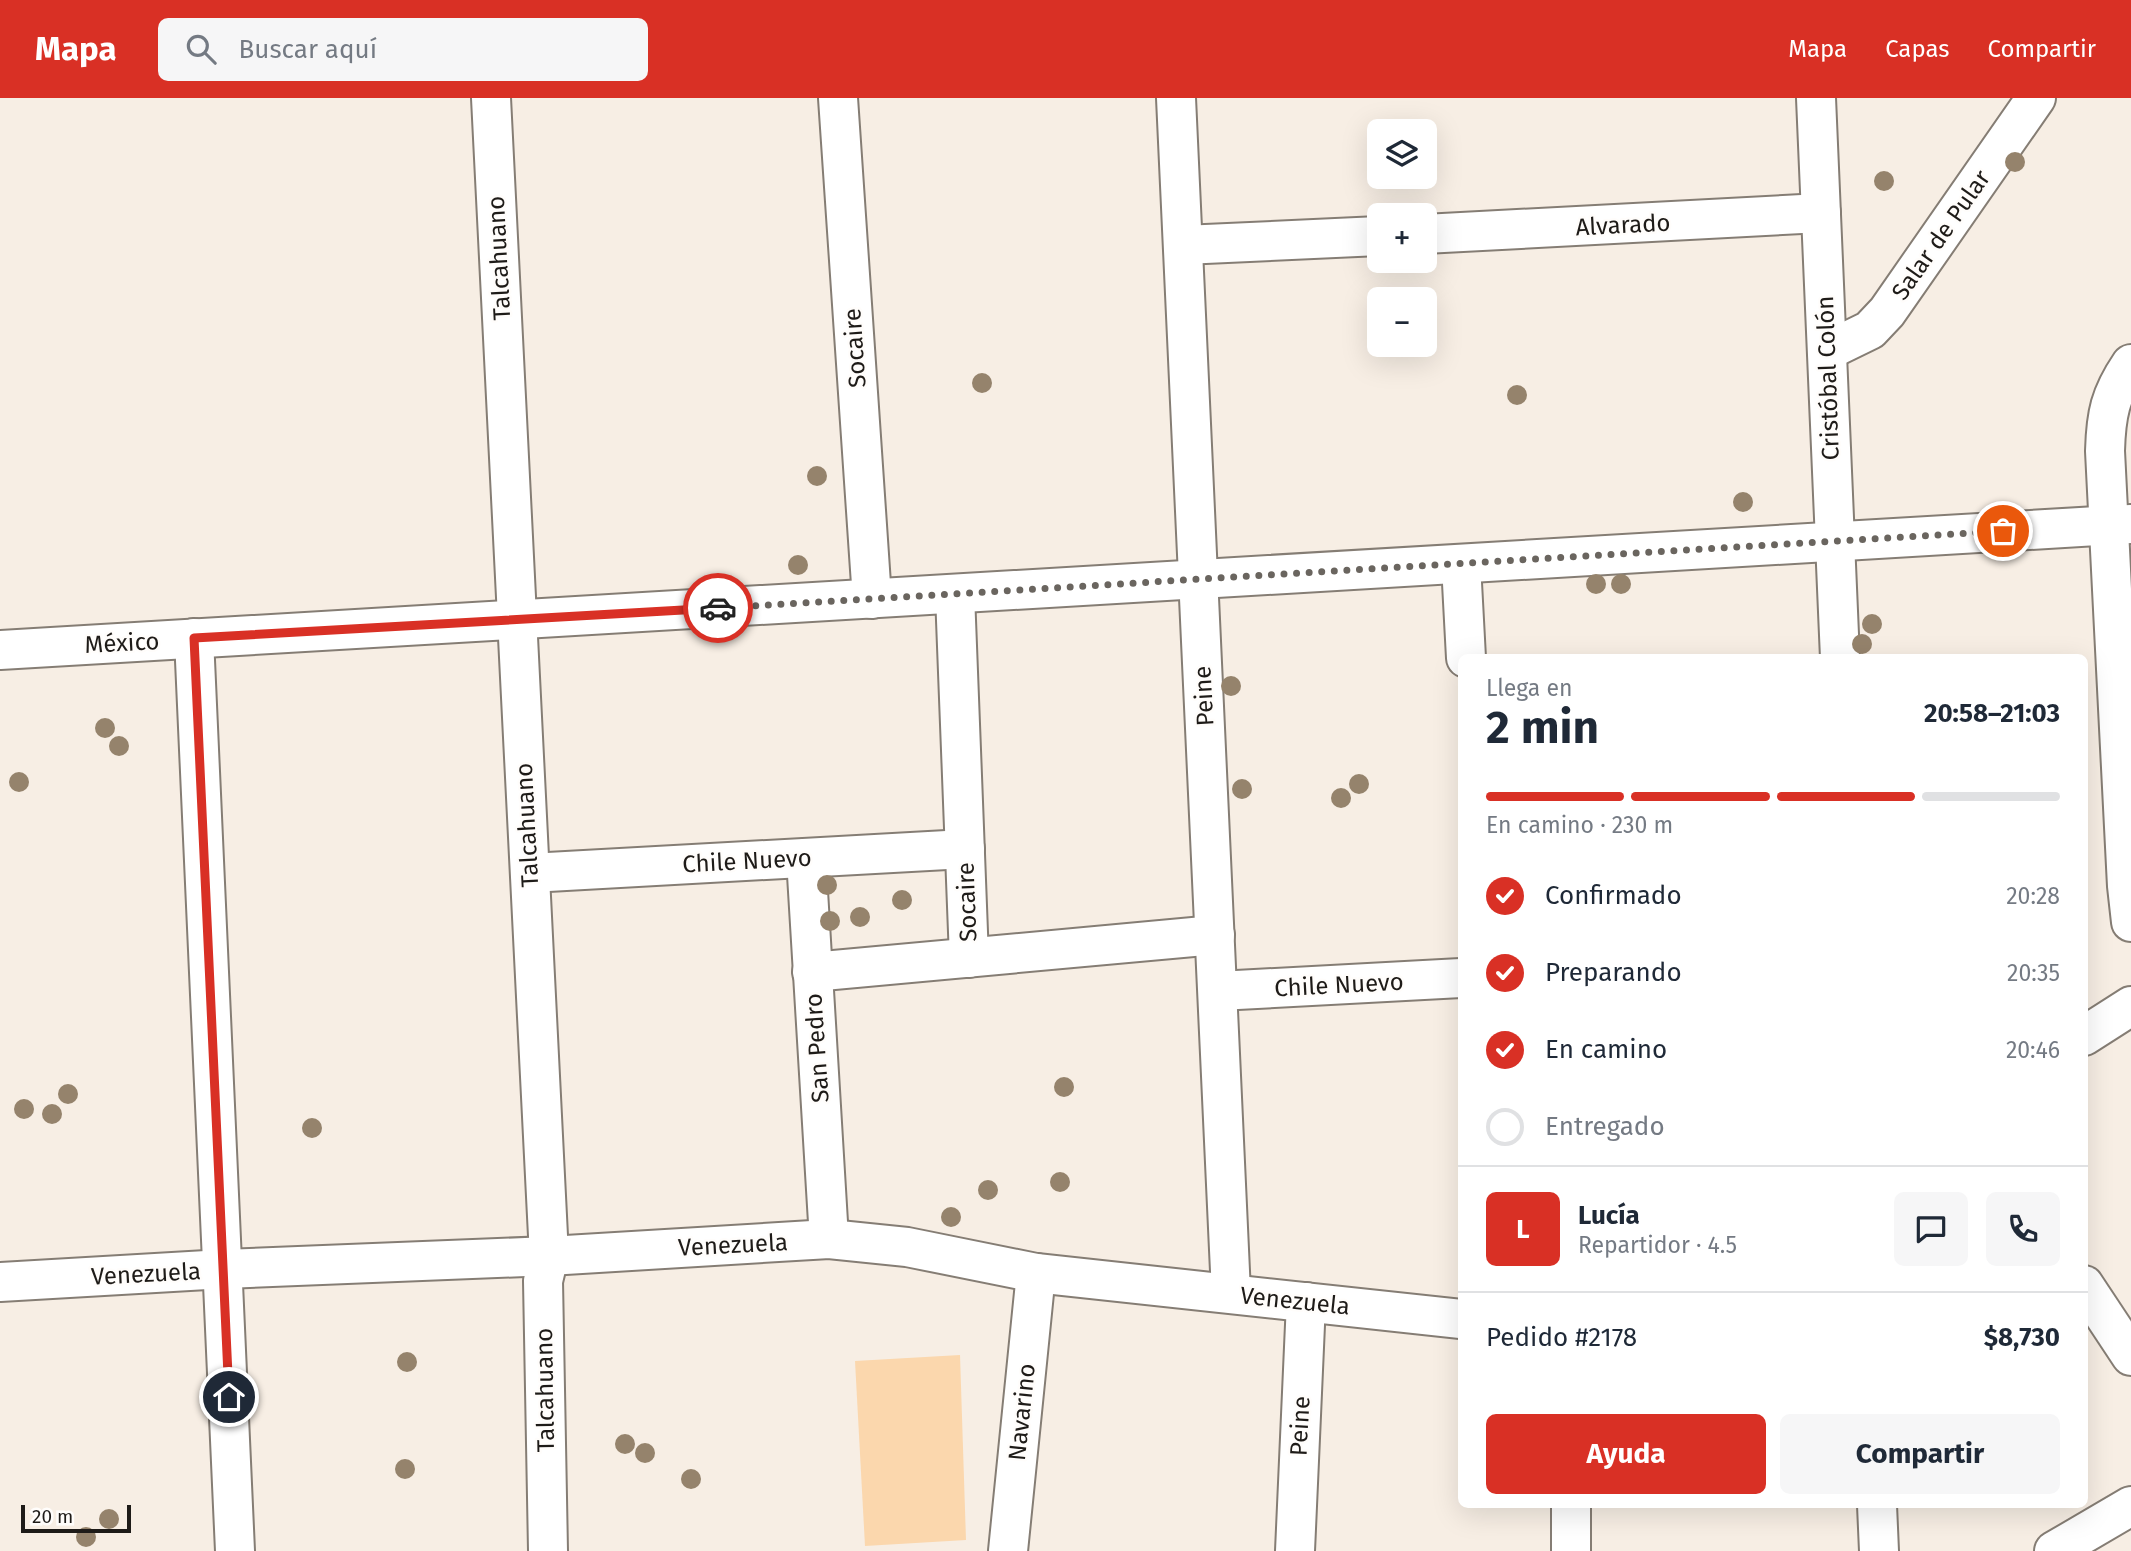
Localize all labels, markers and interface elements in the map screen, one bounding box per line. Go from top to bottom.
search box [158,18,648,81]
text: Mapa [35,29,116,69]
icon: search [182,30,220,68]
text: Buscar aquí [238,34,377,65]
text: Mapa [1788,35,1847,63]
text: Capas [1885,35,1949,63]
text: Compartir [1987,35,2096,63]
map controls [1367,119,1437,357]
button: layers [1367,119,1437,189]
street label: Salar de Pular [1886,164,1996,305]
street label: Talcahuano [482,195,516,321]
button: + [1367,203,1437,273]
street label: Alvarado [1575,209,1671,241]
button: − [1367,287,1437,357]
street label: Cristóbal Colón [1811,295,1845,461]
street label: Socaire [838,307,872,389]
pin [1973,501,2033,561]
icon: bag [1984,512,2022,550]
courier [683,573,753,643]
icon: car [699,589,737,627]
street label: México [84,627,160,659]
street label: Peine [1188,665,1220,727]
text: Llega en [1486,674,1572,702]
text: 20:58–21:03 [1924,698,2060,729]
text: 2 min [1486,700,1599,755]
street label: Talcahuano [510,762,544,888]
text: En camino · 230 m [1486,811,1673,839]
street label: Chile Nuevo [682,844,812,878]
street label: Socaire [952,862,982,942]
icon: check [1486,877,1524,915]
text: Confirmado [1545,880,1682,911]
text: 20:28 [2006,882,2060,910]
icon: check [1486,954,1524,992]
text: Preparando [1545,957,1682,988]
text: 20:35 [2007,959,2060,987]
street label: Chile Nuevo [1274,968,1404,1002]
street label: San Pedro [799,992,835,1104]
icon: check [1486,1031,1524,1069]
text: En camino [1545,1034,1667,1065]
text: 20:46 [2006,1036,2060,1064]
text: Entregado [1545,1111,1665,1142]
button: chat [1894,1192,1968,1266]
button: phone [1986,1192,2060,1266]
text: Lucía [1578,1200,1640,1231]
text: L [1516,1214,1530,1245]
street label: Venezuela [677,1228,789,1262]
text: Repartidor · 4.5 [1578,1231,1737,1259]
street label: Venezuela [90,1257,202,1291]
street label: Venezuela [1239,1281,1351,1321]
text: Pedido #2178 [1486,1322,1637,1353]
text: $8,730 [1984,1322,2060,1353]
street label: Talcahuano [530,1328,560,1452]
street label: Navarino [1003,1362,1041,1462]
pin [199,1367,259,1427]
icon: home [210,1378,248,1416]
street label: Peine [1284,1395,1316,1457]
button: Ayuda [1486,1414,1766,1494]
button: Compartir [1780,1414,2060,1494]
scale bar [21,1502,131,1534]
text: 20 m [32,1505,73,1528]

